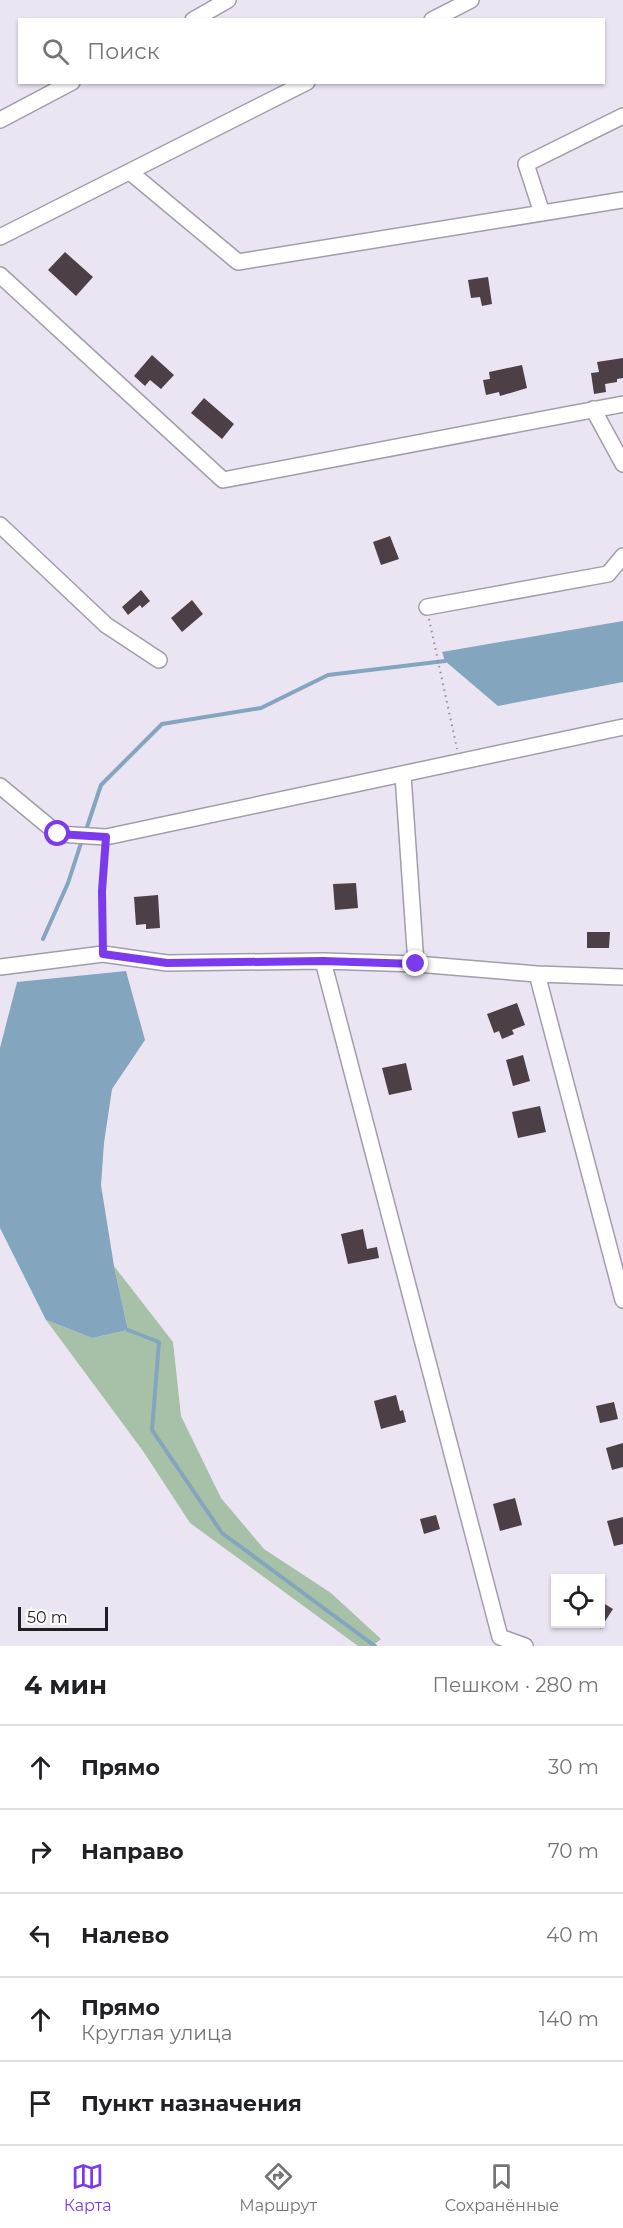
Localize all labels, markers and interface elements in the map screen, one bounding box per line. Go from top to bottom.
search box [18,18,605,84]
icon: search [39,35,72,68]
text: Поиск [87,38,159,65]
route start [44,820,70,846]
route end [402,950,428,976]
map controls [551,1574,605,1628]
button: locate [551,1574,605,1628]
scale bar [18,1604,108,1632]
text: 50 m [27,1608,68,1627]
text: 4 мин [24,1669,107,1701]
text: Пешком · 280 m [432,1673,599,1697]
icon: ahead [24,1751,57,1784]
text: Прямо [81,1754,160,1781]
text: 30 m [548,1755,599,1779]
icon: right [24,1835,57,1868]
text: Направо [81,1838,184,1865]
text: 70 m [548,1839,599,1863]
icon: left [24,1919,57,1952]
text: Налево [81,1922,169,1949]
text: 40 m [546,1923,599,1947]
text: Прямо [81,1994,160,2021]
icon: ahead [24,2003,57,2036]
text: 140 m [539,2007,599,2031]
text: Круглая улица [81,2021,232,2045]
icon: arrive [24,2087,57,2120]
text: Пункт назначения [81,2090,302,2117]
tab: Карта [64,2160,112,2215]
tab: Маршрут [239,2160,317,2215]
tab: Сохранённые [445,2160,559,2215]

